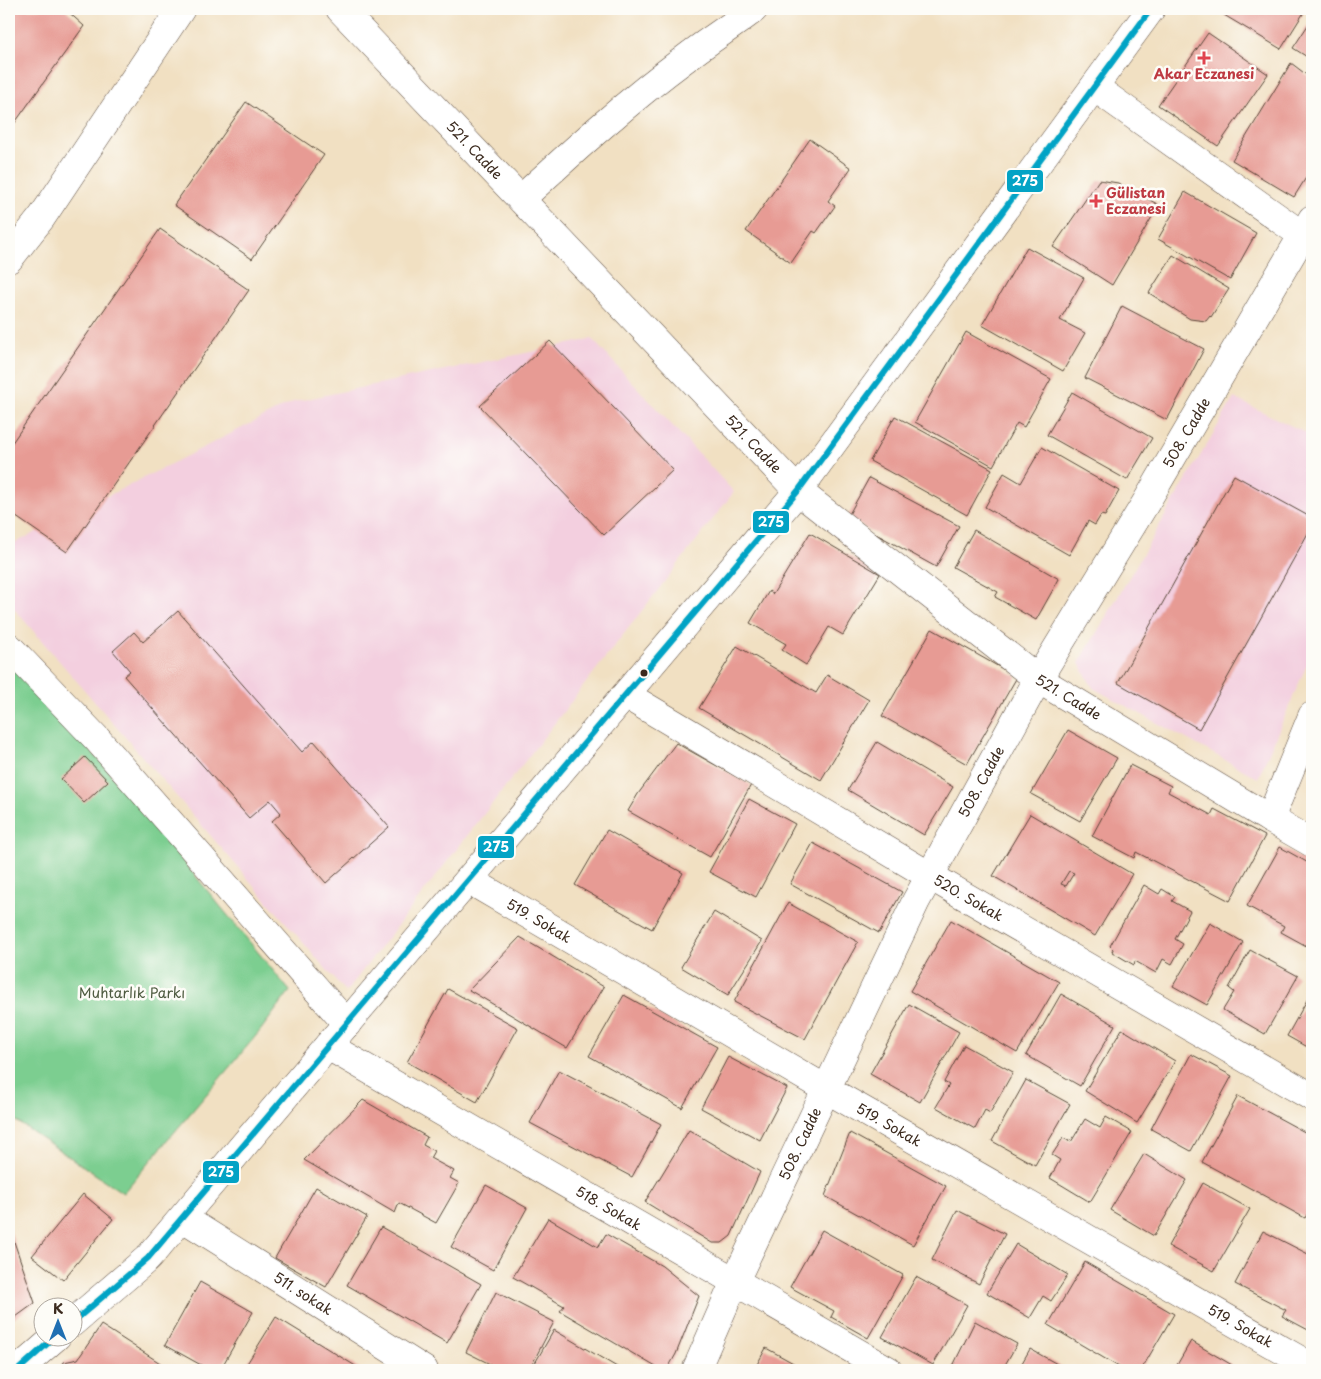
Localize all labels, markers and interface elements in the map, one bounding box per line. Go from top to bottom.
marker: Akar Eczanesi [1198,52,1210,64]
place label: Akar Eczanesi [1154,63,1254,84]
street label: 521. Cadde [442,116,508,184]
line badge: 275 [1006,169,1044,193]
text: 275 [1012,170,1038,191]
place label: Gülistan Eczanesi [1106,182,1166,219]
marker: Gülistan Eczanesi [1090,195,1102,207]
street label: 508. Cadde [1157,393,1215,472]
street label: 521. Cadde [721,410,787,478]
line badge: 275 [752,510,790,534]
text: 275 [758,511,784,532]
unlabelled marker [639,668,649,678]
street label: 521. Cadde [1031,669,1105,725]
street label: 508. Cadde [953,742,1009,821]
line badge: 275 [477,835,515,859]
text: 275 [483,836,509,857]
street label: 520. Sokak [930,869,1007,926]
street label: 519. Sokak [503,893,576,948]
park label: Muhtarlık Parkı [79,982,185,1003]
street label: 519. Sokak [852,1097,926,1152]
street label: 508. Cadde [774,1104,826,1184]
line badge: 275 [202,1160,240,1184]
text: 275 [208,1161,234,1182]
street label: 518. Sokak [572,1180,646,1235]
street label: 511. sokak [270,1267,337,1320]
north arrow [32,1296,82,1346]
text: K [53,1298,63,1319]
street label: 519. Sokak [1204,1299,1277,1353]

